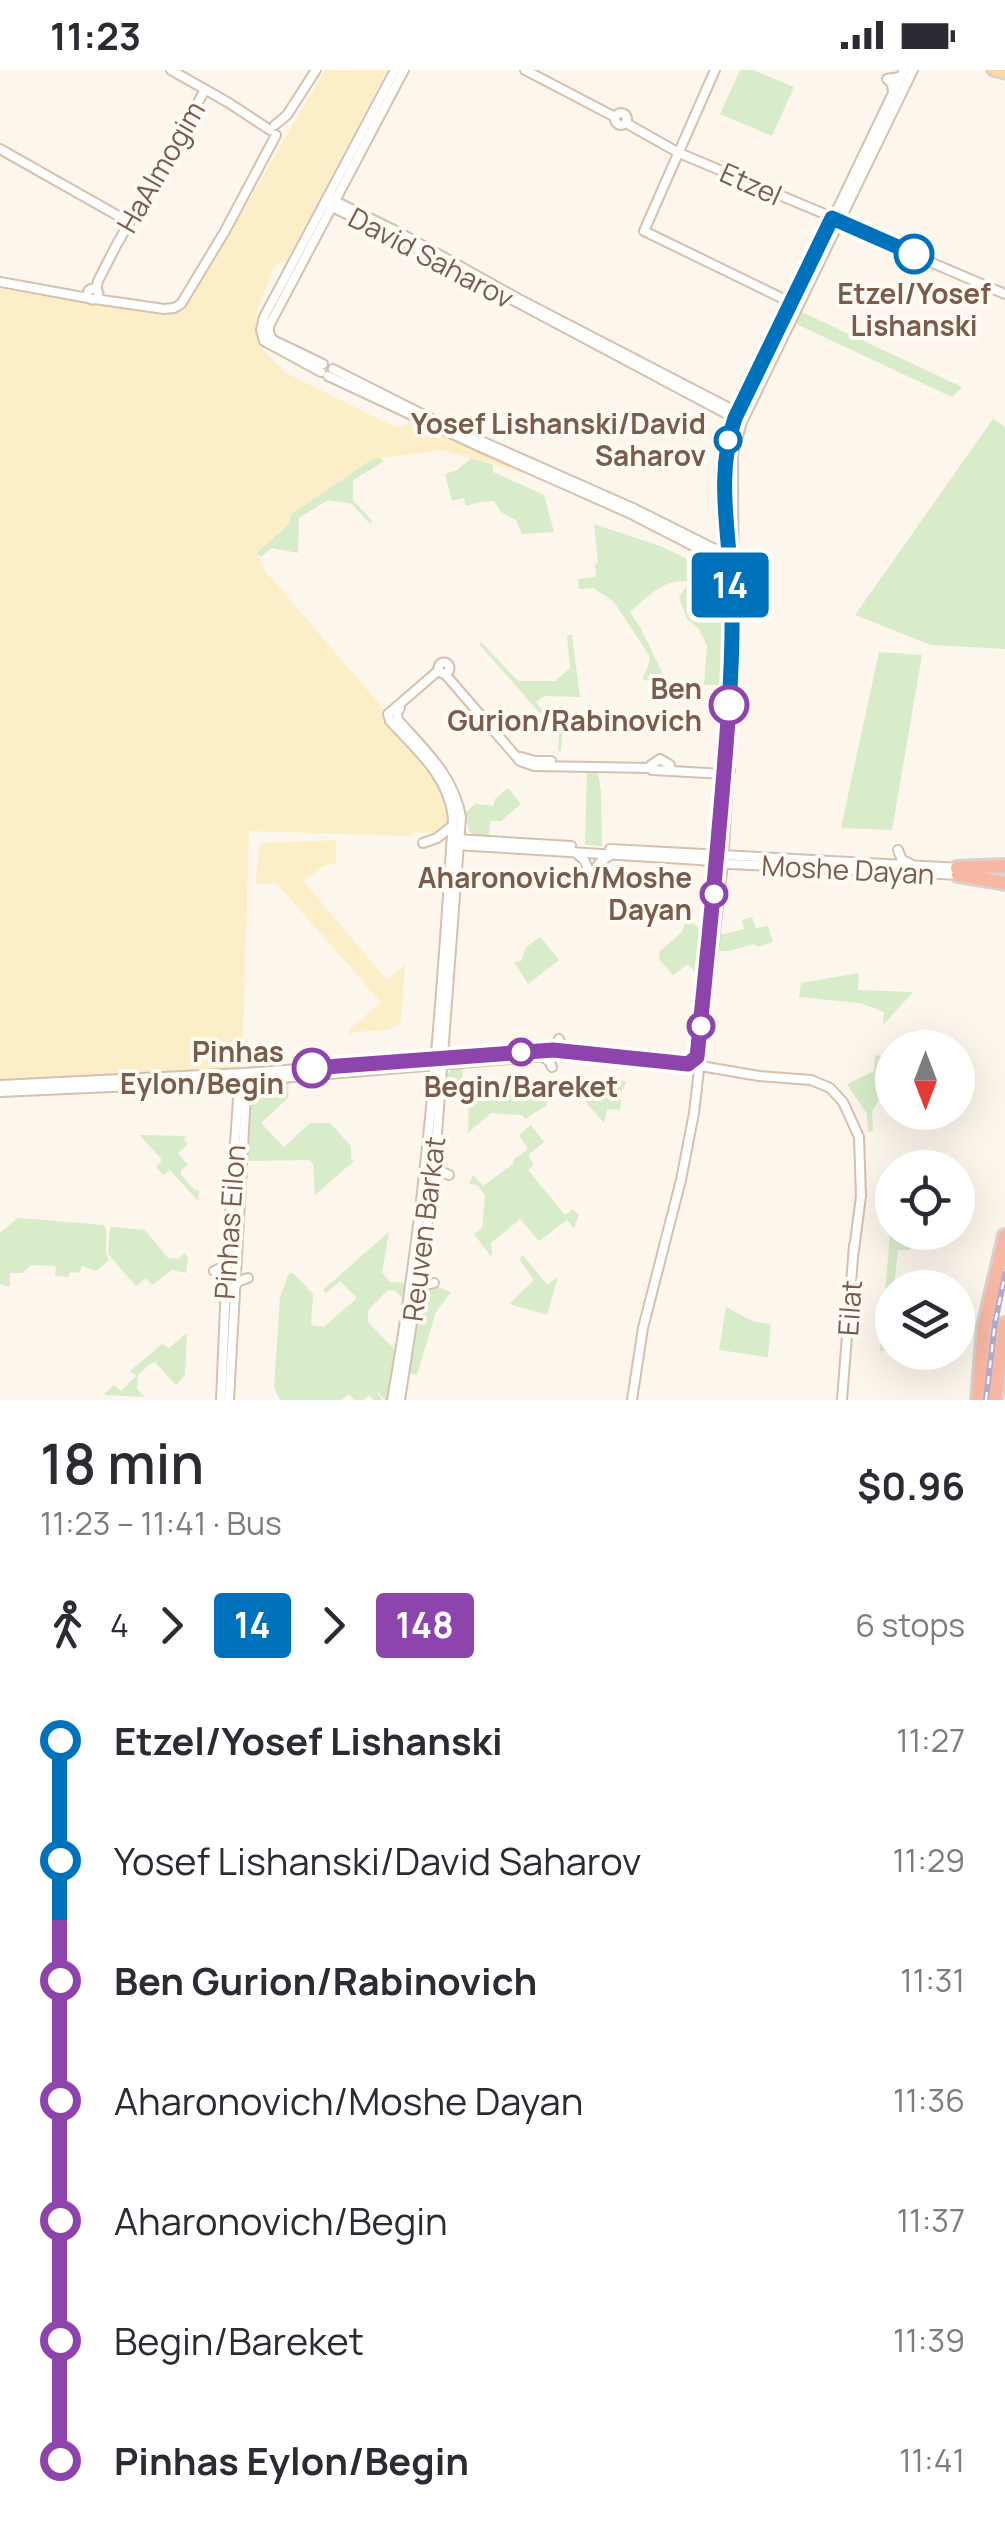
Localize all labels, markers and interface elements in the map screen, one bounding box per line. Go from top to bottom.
text: 11:23 [50,9,141,61]
street label: HaAlmogim [107,94,213,239]
street label: Etzel [715,153,788,213]
street label: David Saharov [342,198,521,317]
marker: Etzel/Yosef Lishanski [895,235,933,273]
place label: Etzel/Yosef Lishanski [837,274,991,344]
place label: Yosef Lishanski/David Saharov [411,404,706,474]
marker: Yosef Lishanski/David Saharov [715,427,741,453]
line badge: 14 [685,552,775,618]
text: 14 [712,561,748,609]
place label: Ben Gurion/Rabinovich [447,669,702,739]
marker: Ben Gurion/Rabinovich [710,686,748,724]
street label: Moshe Dayan [761,845,936,893]
place label: Aharonovich/Moshe Dayan [418,858,692,928]
marker: Aharonovich/Moshe Dayan [701,881,727,907]
unlabelled marker [688,1013,714,1039]
north arrow [875,1030,975,1130]
map controls [875,1030,975,1370]
place label: Pinhas Eylon/Begin [120,1032,284,1102]
marker: Begin/Bareket [508,1039,534,1065]
marker: Pinhas Eylon/Begin [293,1049,331,1087]
place label: Begin/Bareket [424,1067,618,1105]
street label: Reuven Barkat [393,1134,453,1323]
street label: Pinhas Eilon [205,1143,253,1300]
button: locate [875,1150,975,1250]
button: layers [875,1270,975,1370]
street label: Eilat [828,1279,870,1337]
text: 18 min [40,1425,204,1501]
text: $0.96 [857,1459,965,1511]
text: 11:23 – 11:41 · Bus [40,1501,282,1545]
icon: walk [40,1598,95,1653]
icon: forward [144,1598,199,1653]
icon: forward [306,1598,361,1653]
text: 14 [234,1601,271,1649]
text: 148 [396,1601,454,1649]
text: 4 [110,1603,129,1647]
text: 6 stops [855,1603,965,1647]
text: Etzel/Yosef Lishanski [114,1714,503,1766]
text: 11:27 [896,1718,965,1762]
text: Yosef Lishanski/David Saharov [114,1834,641,1886]
text: 11:29 [892,1838,965,1882]
text: Ben Gurion/Rabinovich [114,1954,537,2006]
text: 11:31 [900,1958,965,2002]
text: Aharonovich/Moshe Dayan [114,2074,583,2126]
text: 11:36 [893,2078,965,2122]
text: Aharonovich/Begin [114,2194,448,2246]
text: 11:37 [897,2198,965,2242]
text: Begin/Bareket [114,2314,364,2366]
text: 11:39 [893,2318,965,2362]
text: Pinhas Eylon/Begin [114,2434,469,2486]
text: 11:41 [899,2438,965,2482]

